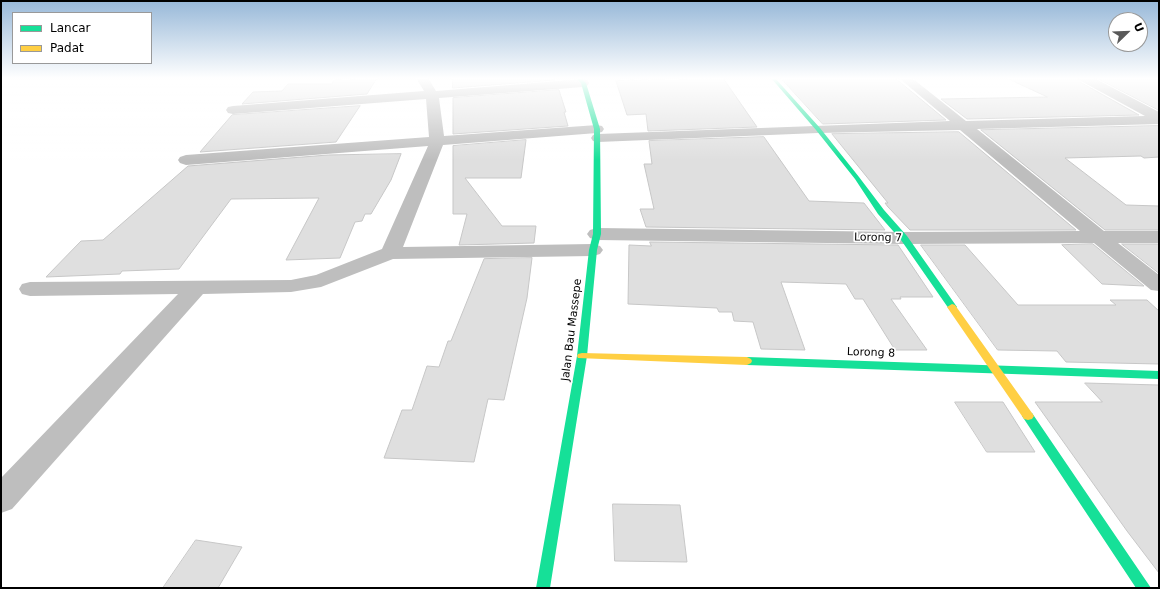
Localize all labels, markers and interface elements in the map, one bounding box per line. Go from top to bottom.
legend [12,12,152,64]
north arrow [1108,12,1148,52]
text: Lancar [50,21,91,35]
text: U [1131,21,1146,34]
text: Padat [50,41,84,55]
street label: Lorong 7 [854,231,902,245]
street label: Jalan Bau Massepe [559,278,585,382]
street label: Lorong 8 [847,346,895,360]

